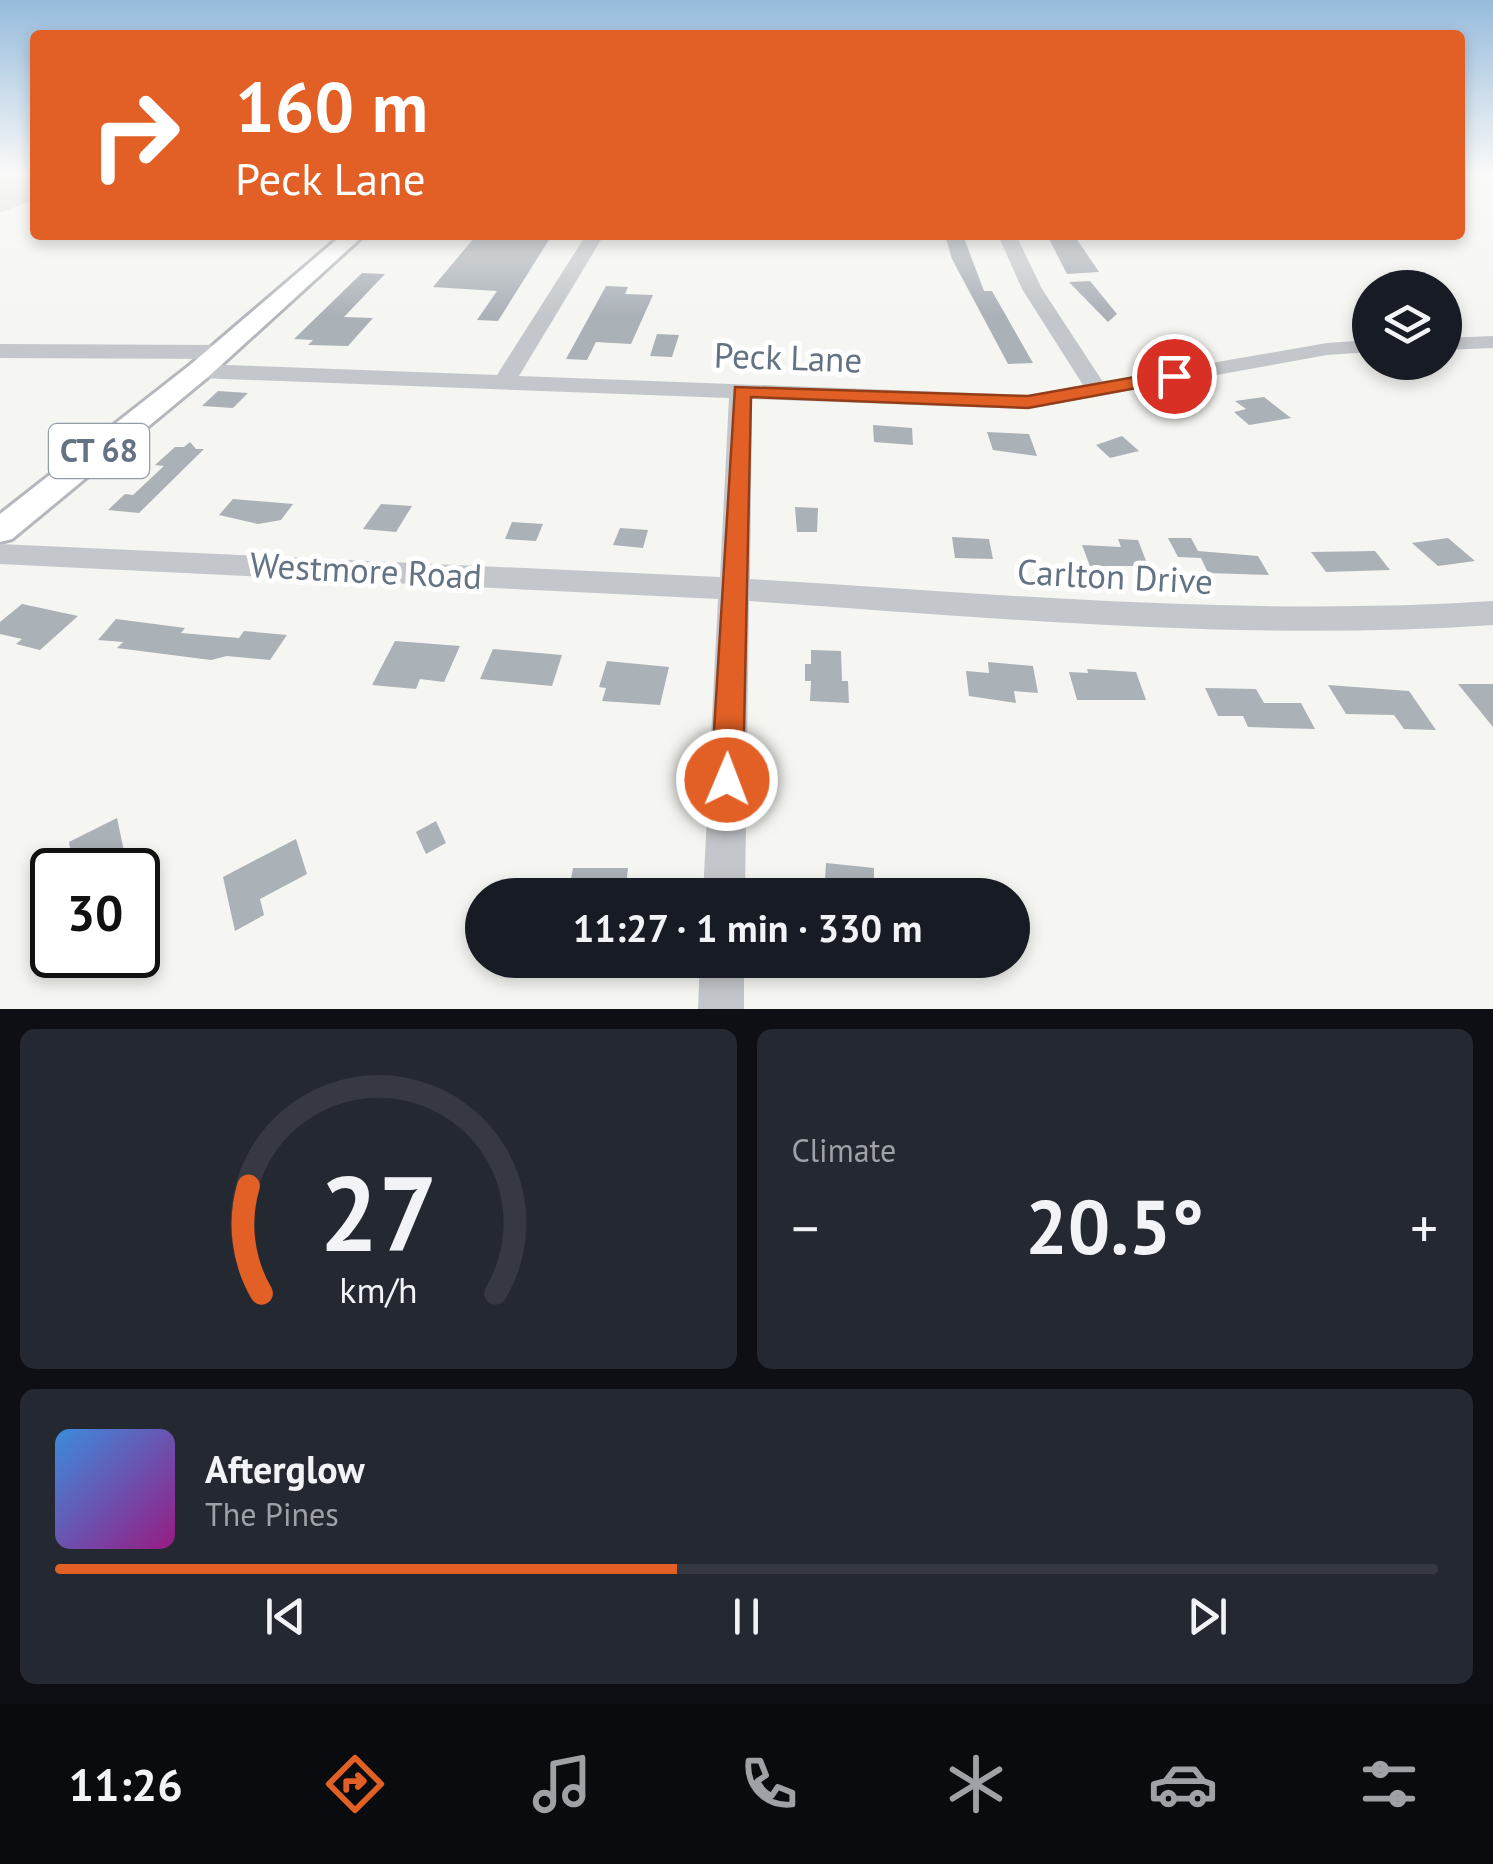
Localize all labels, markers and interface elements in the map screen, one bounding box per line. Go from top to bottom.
text: 160 m [235,61,428,151]
icon: right [70,70,200,200]
text: Peck Lane [235,149,426,207]
map controls [1352,270,1462,380]
button: layers [1352,270,1462,380]
street label: Peck Lane [713,331,863,383]
pin [1132,334,1217,419]
icon: arrive [1147,349,1202,404]
road number: CT 68 [49,424,149,478]
street label: Westmore Road [249,541,483,599]
street label: Carlton Drive [1016,548,1214,604]
position arrow [675,728,779,832]
speed limit sign: 30 [30,848,160,978]
text: 11:27 · 1 min · 330 m [573,903,922,952]
text: Climate [792,1129,896,1171]
text: 27 [319,1145,437,1280]
text: 20.5° [1025,1178,1204,1275]
text: − [792,1192,819,1263]
text: + [1410,1192,1438,1263]
text: km/h [339,1267,417,1313]
text: Afterglow [205,1444,365,1493]
text: The Pines [205,1493,339,1535]
icon: previous [258,1589,313,1644]
icon: pause [719,1589,774,1644]
icon: next [1180,1589,1235,1644]
icon: directions [320,1749,390,1819]
icon: music [527,1749,597,1819]
icon: phone [734,1749,804,1819]
icon: climate [941,1749,1011,1819]
icon: car [1148,1749,1218,1819]
icon: filters [1354,1749,1424,1819]
text: 11:26 [68,1755,183,1813]

